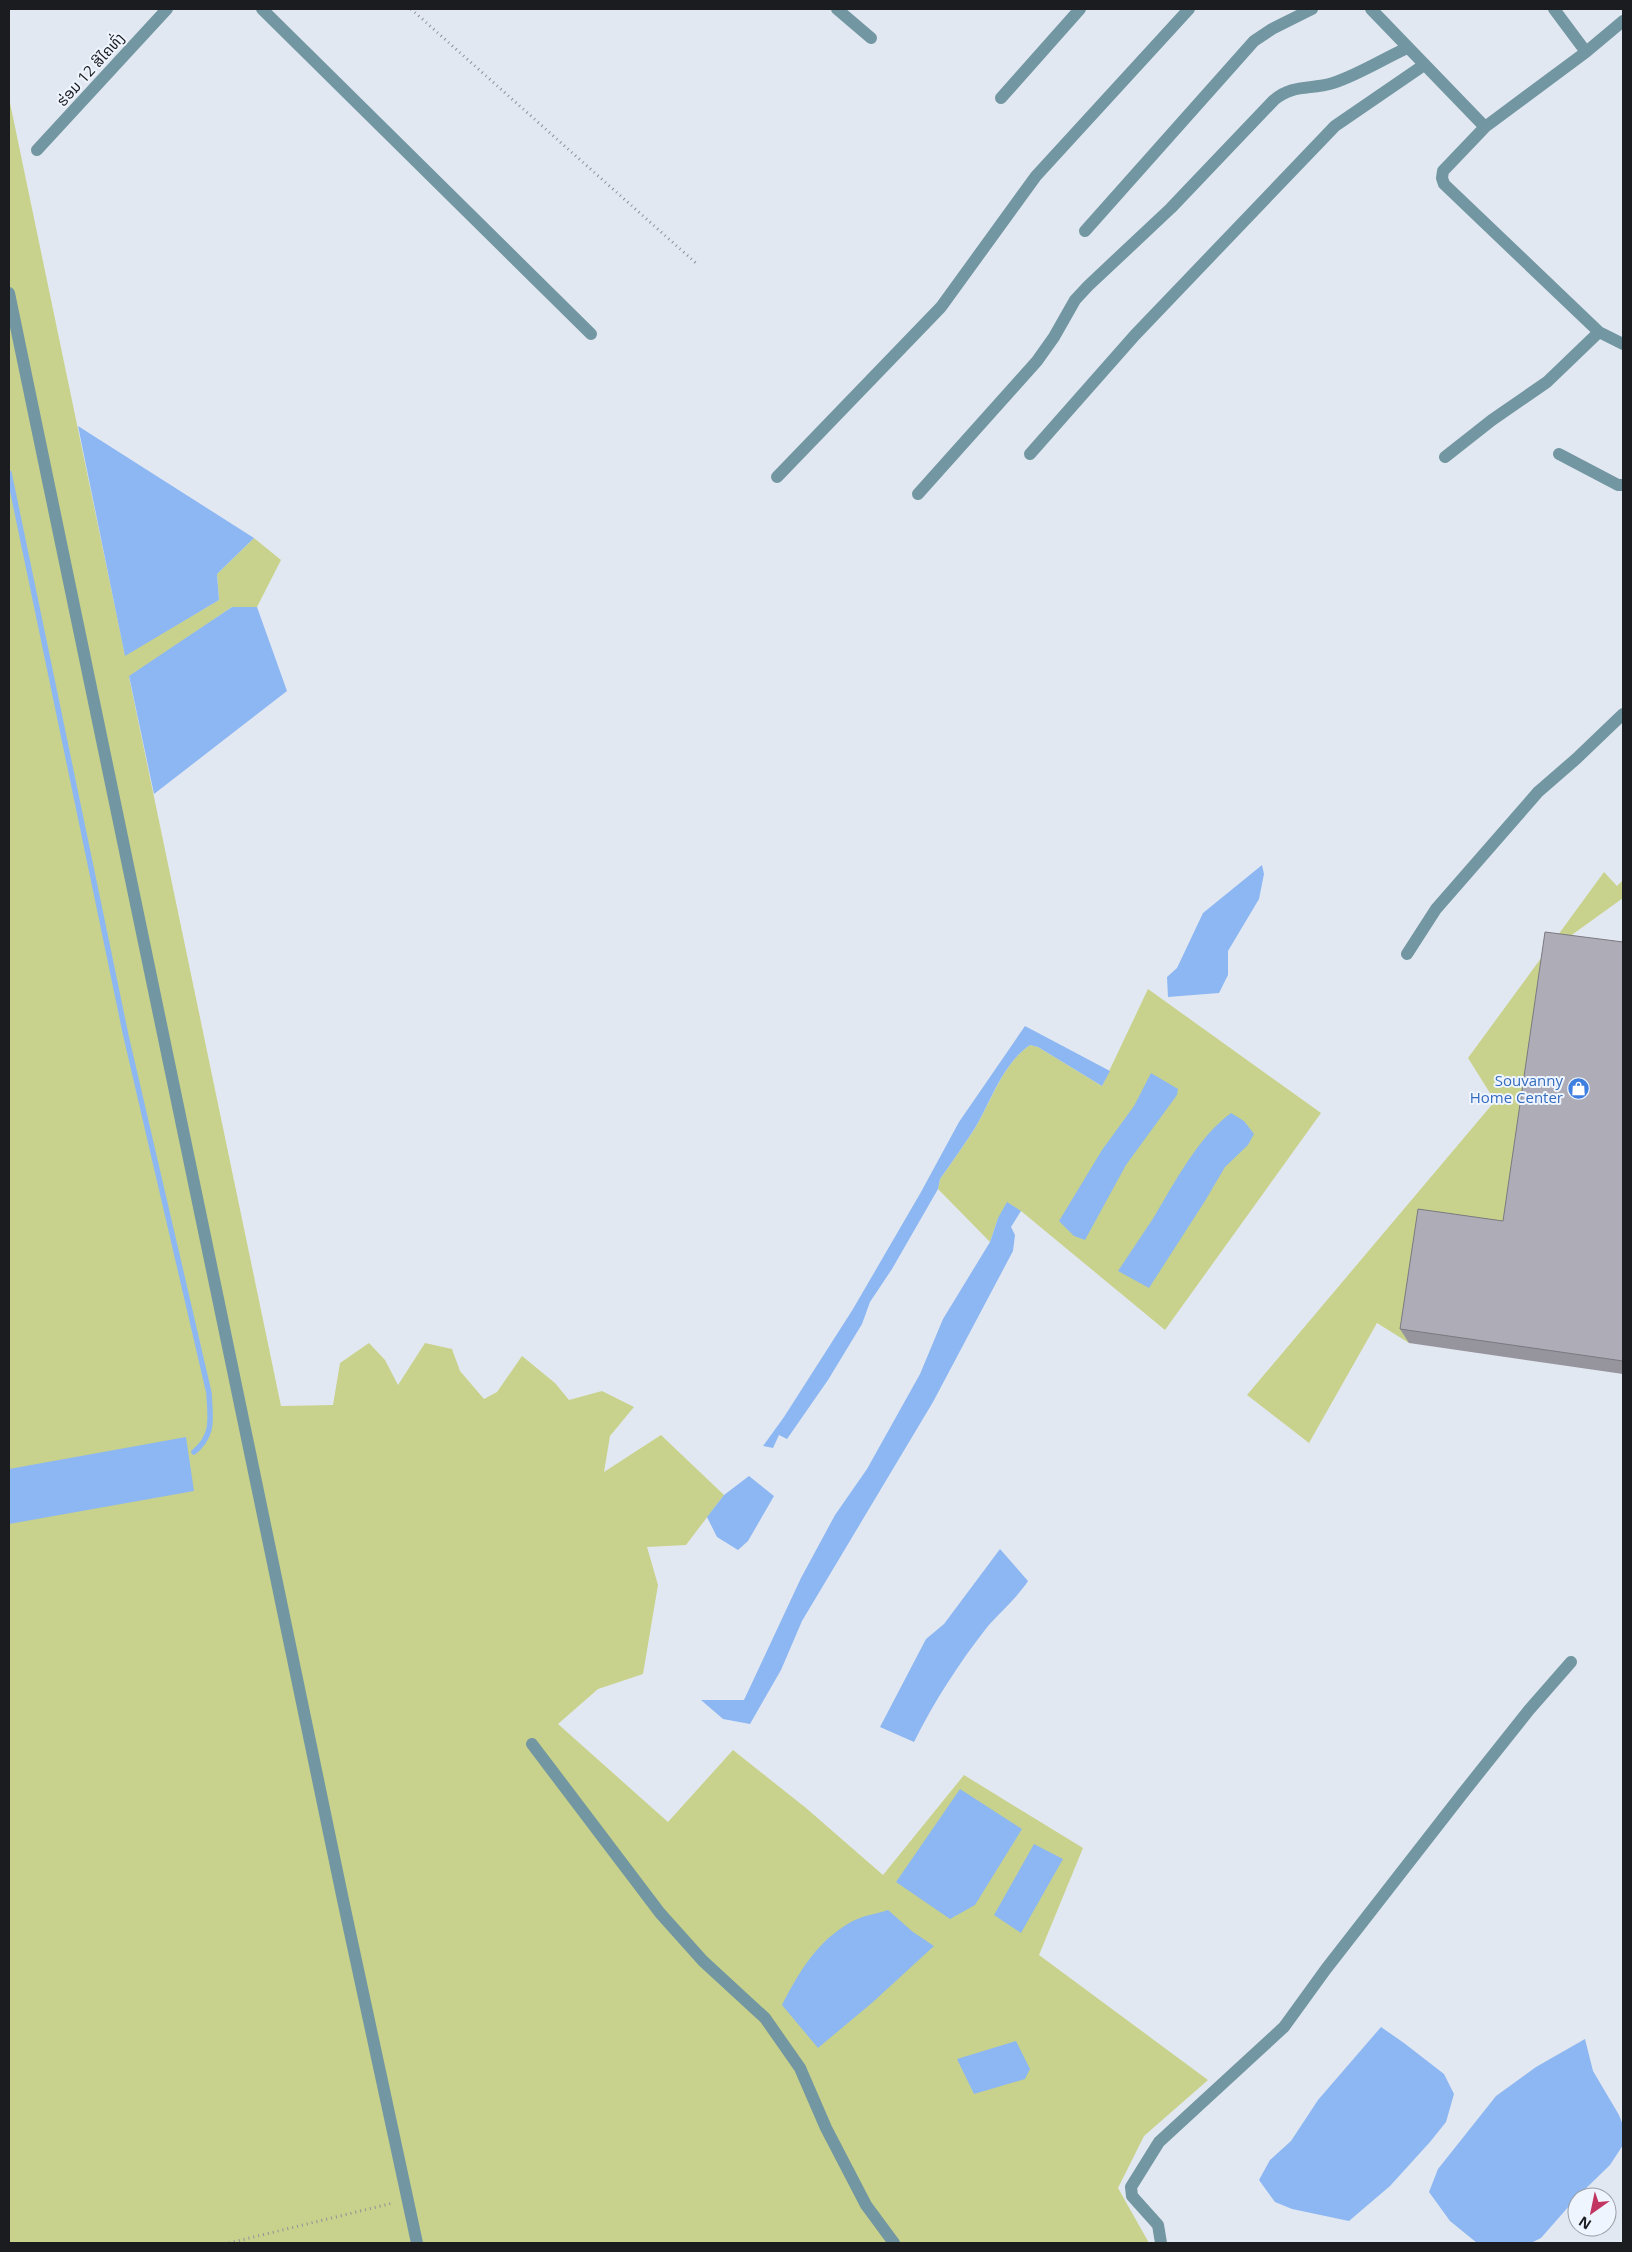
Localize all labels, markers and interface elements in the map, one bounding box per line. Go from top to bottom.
street label: ຮ່ອມ 12 ສີໄຄທົ່ງ [52,28,128,110]
place label: Souvanny Home Center [1470,1070,1563,1107]
shop icon: Souvanny Home Center [1567,1077,1591,1101]
north arrow [1567,2187,1617,2237]
text: N [1575,2212,1595,2234]

